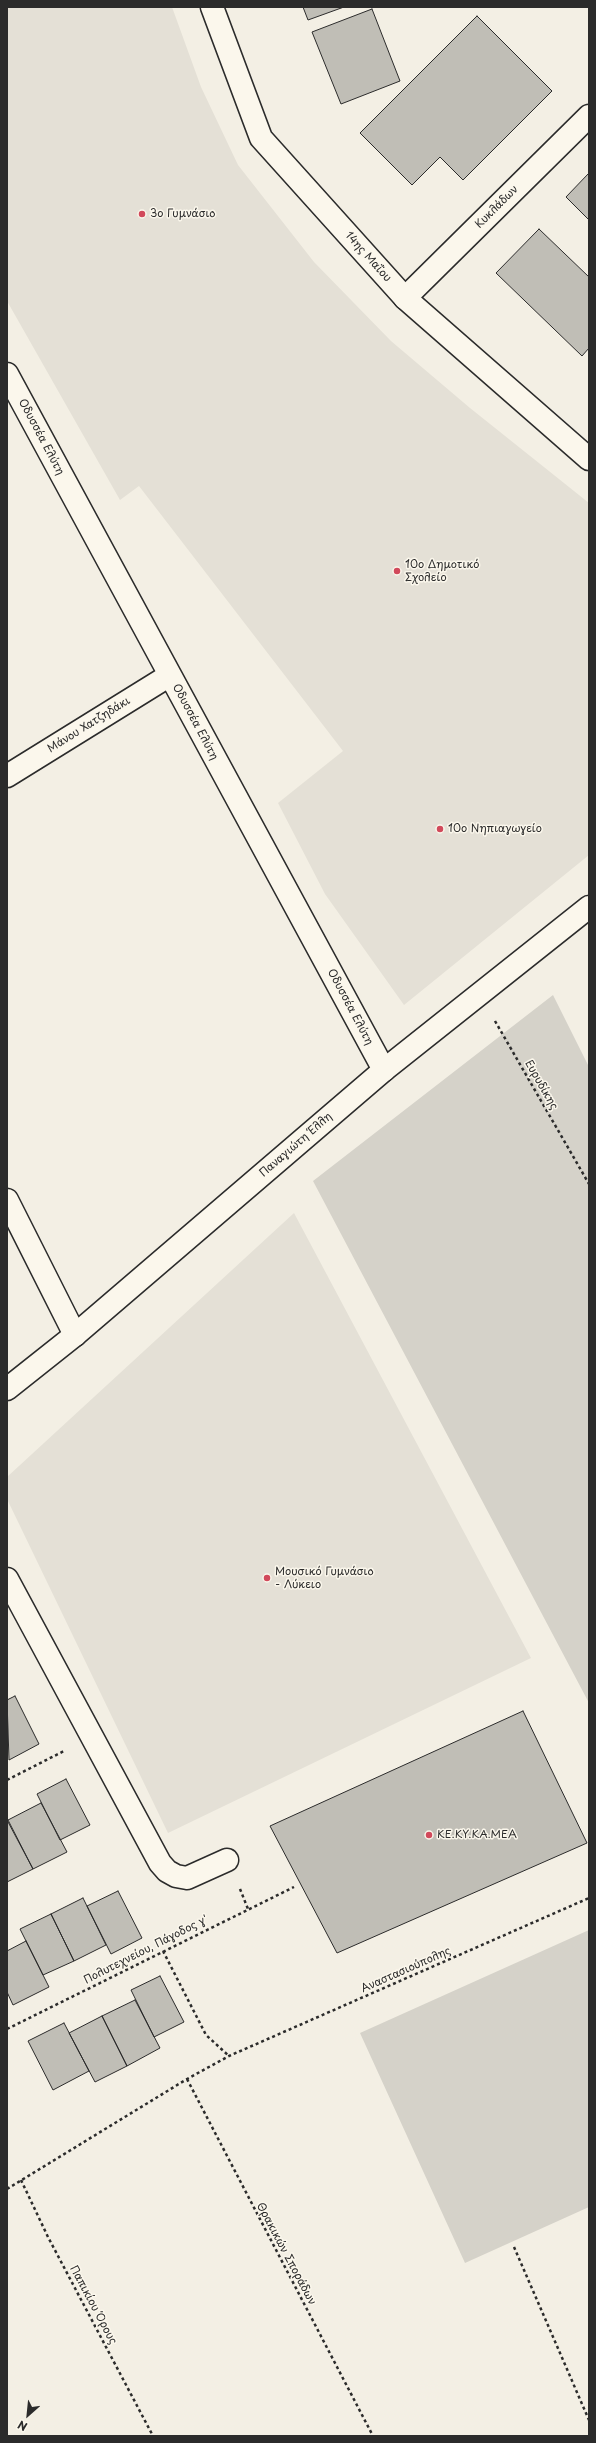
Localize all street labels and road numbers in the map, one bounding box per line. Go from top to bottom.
street label: Κυκλάδων [473,183,521,231]
street label: 14ης Μαΐου [342,229,394,285]
street label: Οδυσσέα Ελύτη [15,397,67,477]
street label: Οδυσσέα Ελύτη [169,682,221,762]
street label: Μάνου Χατζηδάκι [45,694,133,756]
street label: Οδυσσέα Ελύτη [324,967,376,1047]
street label: Ευρυδίκης [522,1058,560,1112]
street label: Παναγιώτη Έλλη [257,1110,335,1180]
street label: Πολυτεχνείου, Πάγοδος γ' [82,1913,210,1987]
street label: Αναστασιούπολης [359,1944,453,1996]
street label: Θρακικών Σποράδων [253,2200,319,2308]
street label: Παπικίου Όρους [67,2263,119,2347]

